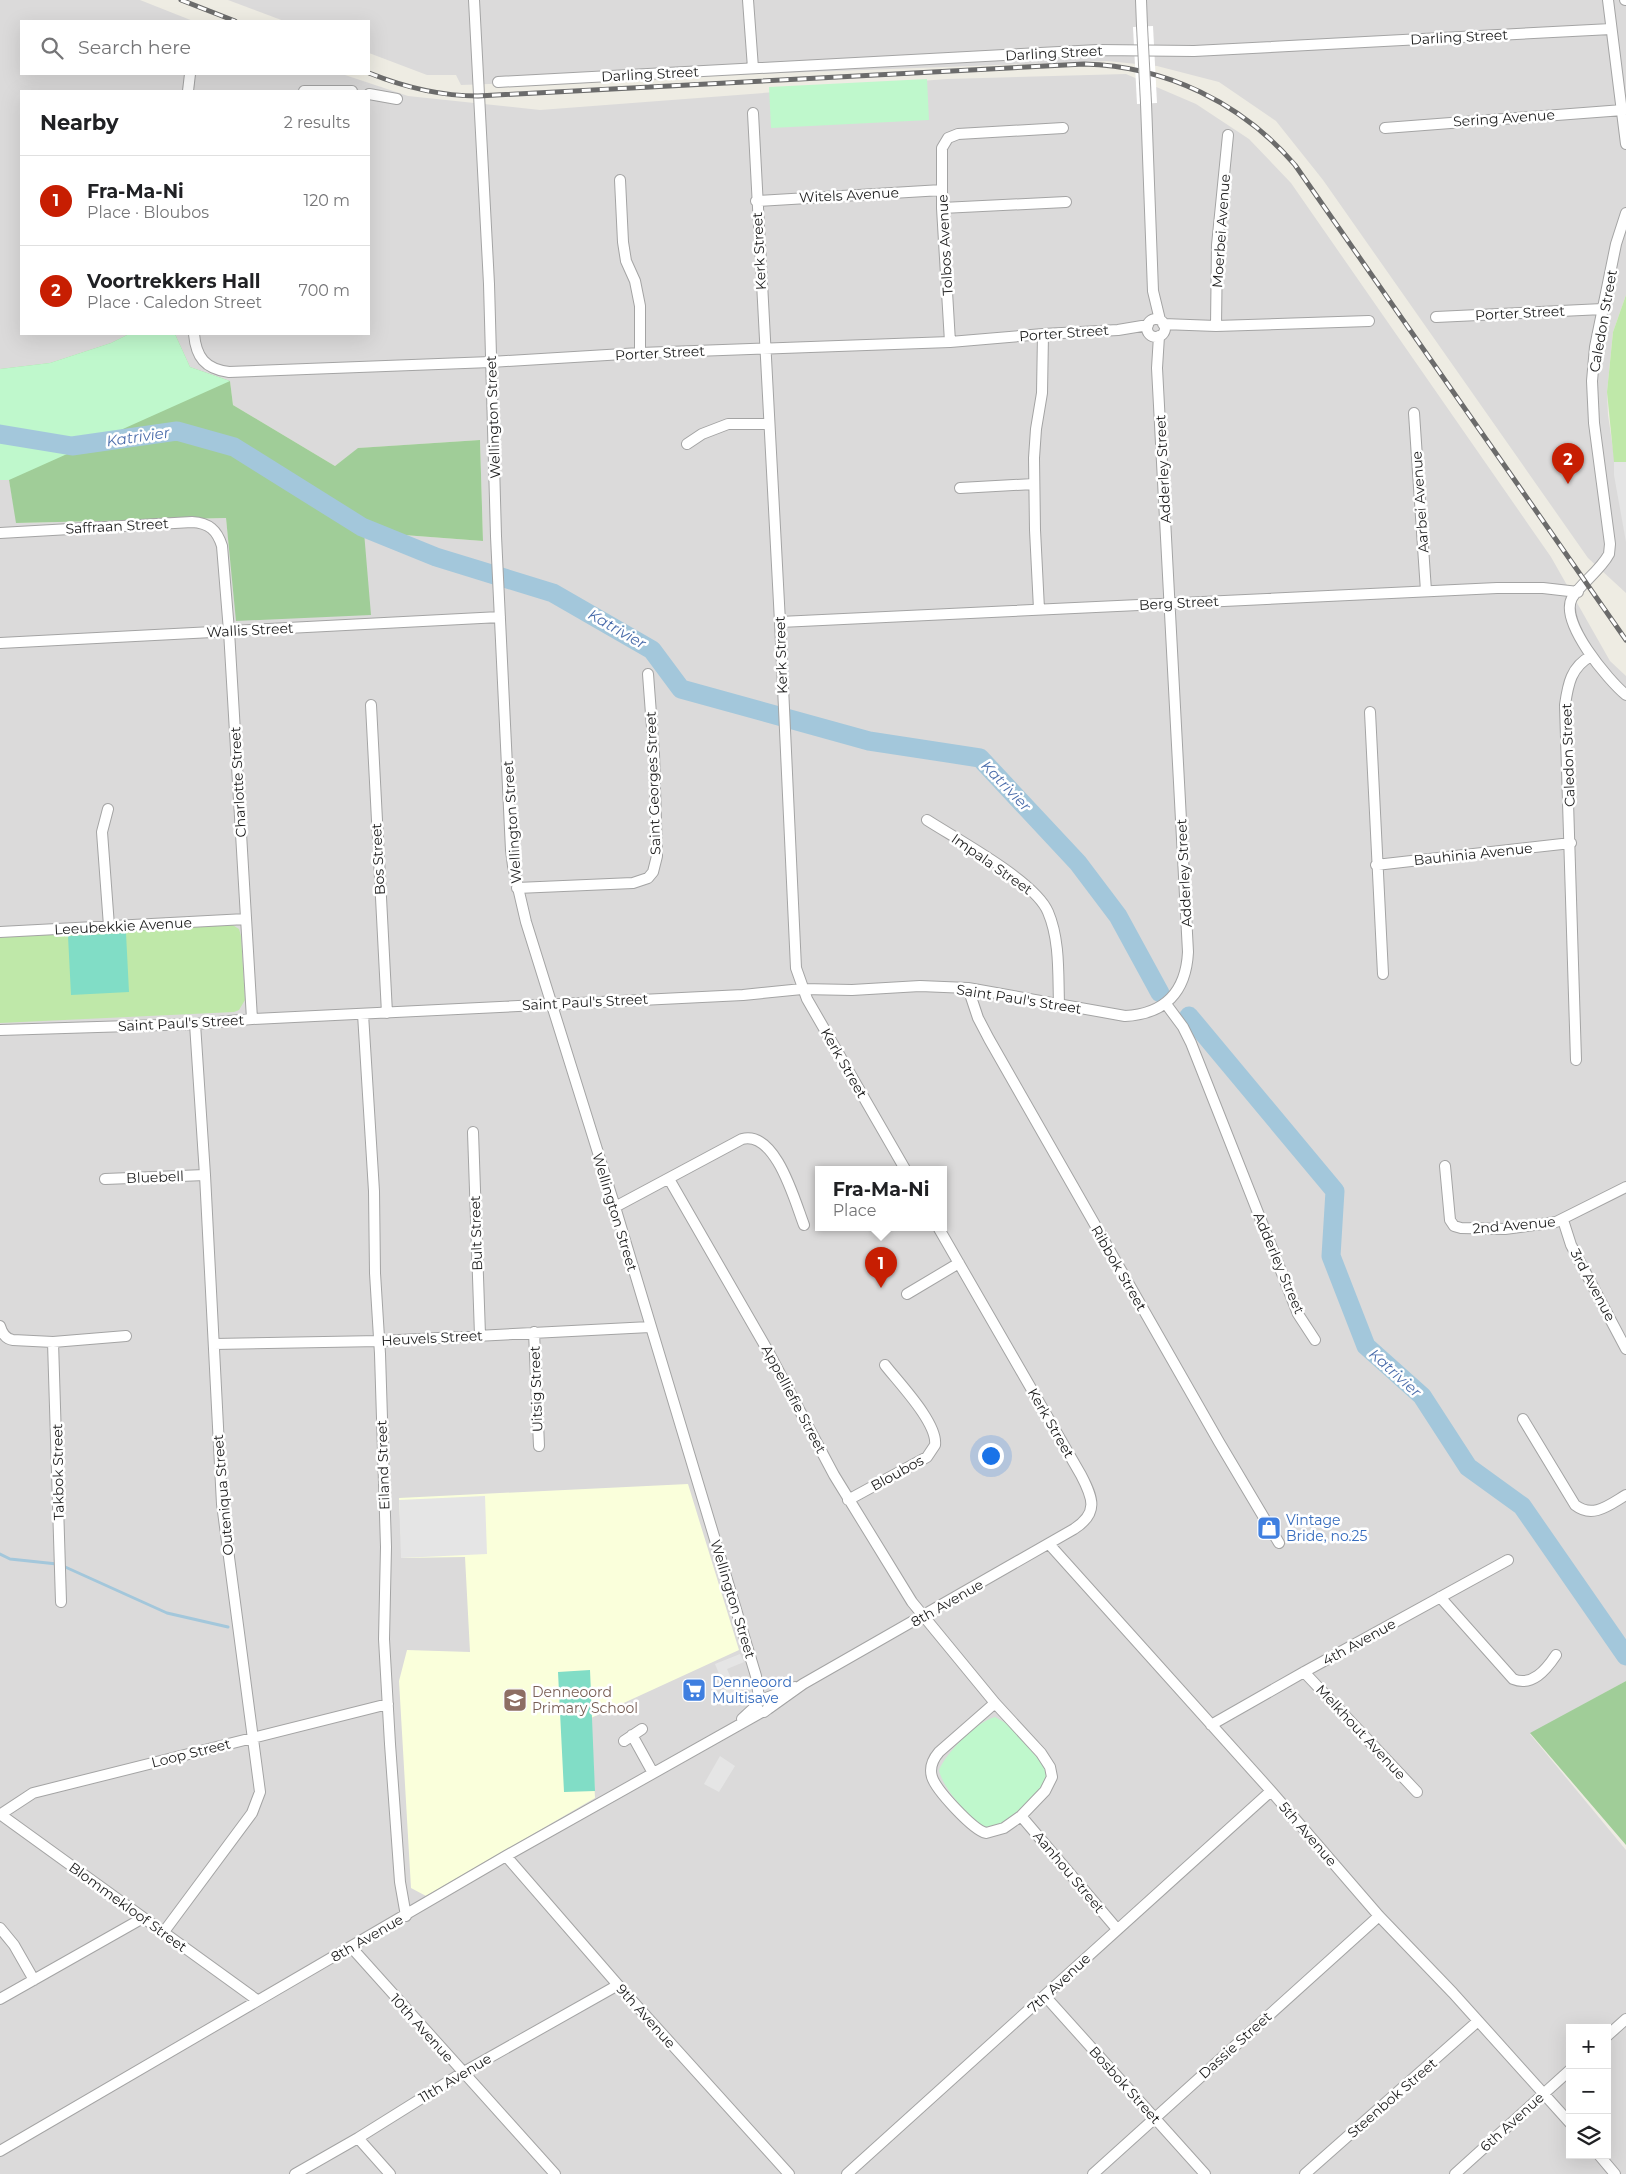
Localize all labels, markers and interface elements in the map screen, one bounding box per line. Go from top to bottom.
search box [20,20,370,75]
street label: Darling Street [1410,25,1509,49]
icon: search [38,34,66,62]
text: Search here [78,36,191,59]
street label: Darling Street [1005,41,1104,65]
street label: Darling Street [601,62,700,86]
street label: Sering Avenue [1453,105,1555,131]
text: Nearby [40,110,119,135]
text: 2 results [284,113,350,132]
street label: Moerbei Avenue [1208,173,1234,289]
text: Fra-Ma-Ni [87,180,184,203]
street label: Witels Avenue [799,183,899,207]
text: 1 [53,191,59,210]
text: 120 m [303,191,350,210]
street label: Tolbos Avenue [933,194,957,296]
text: Place · Bloubos [87,203,209,222]
street label: Kerk Street [748,211,770,290]
street label: Caledon Street [1585,268,1621,374]
text: Voortrekkers Hall [87,270,260,293]
text: 2 [51,281,61,300]
text: 700 m [299,281,350,300]
text: Place · Caledon Street [87,293,262,312]
street label: Porter Street [1475,302,1566,324]
street label: Porter Street [1018,321,1110,345]
street label: Porter Street [615,342,706,364]
street label: Wellington Street [482,355,504,479]
street label: Adderley Street [1151,414,1175,524]
water label: Katrivier [105,423,172,450]
pin: 2 [1552,443,1584,484]
street label: Aarbei Avenue [1407,450,1433,554]
street label: Saffraan Street [65,514,169,538]
street label: Berg Street [1139,592,1220,614]
water label: Katrivier [585,604,650,653]
street label: Kerk Street [771,615,791,694]
street label: Wallis Street [206,619,294,641]
street label: Caledon Street [1557,702,1579,807]
street label: Saint Georges Street [641,711,665,855]
street label: Charlotte Street [226,726,250,838]
water label: Katrivier [977,756,1036,816]
street label: Wellington Street [499,760,525,884]
street label: Adderley Street [1172,818,1196,928]
street label: Bos Street [367,822,389,896]
street label: Impala Street [948,829,1036,899]
street label: Bauhinia Avenue [1413,839,1533,869]
street label: Leeubekkie Avenue [54,913,192,939]
street label: Saint Paul's Street [955,980,1083,1018]
street label: Saint Paul's Street [521,990,649,1014]
street label: Saint Paul's Street [117,1011,245,1035]
street label: Kerk Street [817,1025,871,1102]
street label: Wellington Street [588,1150,642,1274]
popup [815,1166,947,1231]
street label: Bluebell [126,1167,184,1187]
text: Fra-Ma-Ni [833,1178,929,1201]
street label: Bult Street [466,1195,486,1271]
text: Place [833,1201,876,1220]
street label: Adderley Street [1249,1209,1309,1317]
street label: 2nd Avenue [1472,1212,1556,1238]
street label: Ribbok Street [1087,1222,1151,1314]
street label: 3rd Avenue [1566,1246,1620,1324]
pin: 1 [865,1247,897,1288]
street label: Heuvels Street [381,1326,484,1350]
street label: Appelliefie Street [758,1342,830,1457]
water label: Katrivier [1365,1344,1426,1402]
street label: Uitsig Street [525,1345,547,1433]
street label: Kerk Street [1024,1385,1078,1462]
street label: Eiland Street [372,1419,394,1510]
street label: Takbok Street [48,1423,68,1521]
street label: Outeniqua Street [209,1433,237,1556]
your location [978,1443,1004,1469]
street label: Bloubos [867,1451,927,1495]
place label: Vintage Bride, no.25 [1286,1511,1368,1545]
shop icon: Vintage Bride, no.25 [1256,1515,1282,1541]
street label: Wellington Street [706,1537,760,1661]
street label: 8th Avenue [908,1575,986,1631]
street label: 4th Avenue [1319,1615,1399,1669]
place label: Denneoord Multisave [712,1673,792,1707]
supermarket icon: Denneoord Multisave [681,1677,707,1703]
street label: Melkhout Avenue [1312,1681,1410,1783]
place label: Denneoord Primary School [532,1683,638,1717]
school or university icon: Denneoord Primary School [502,1687,528,1713]
street label: Loop Street [149,1734,233,1772]
street label: 5th Avenue [1275,1798,1341,1870]
street label: Aanhou Street [1030,1827,1109,1917]
street label: Blommekloof Street [65,1858,191,1956]
street label: 8th Avenue [328,1910,406,1966]
street label: 7th Avenue [1024,1949,1094,2017]
street label: 9th Avenue [612,1980,680,2052]
street label: 10th Avenue [386,1990,458,2066]
street label: Dassie Street [1195,2007,1275,2082]
map controls [1566,2024,1611,2159]
button: + [1566,2024,1611,2069]
street label: Bosbok Street [1085,2042,1165,2128]
street label: 11th Avenue [415,2049,495,2107]
street label: Steenbok Street [1343,2054,1441,2142]
button: − [1566,2069,1611,2114]
street label: 6th Avenue [1476,2088,1548,2156]
button: layers [1566,2114,1611,2159]

